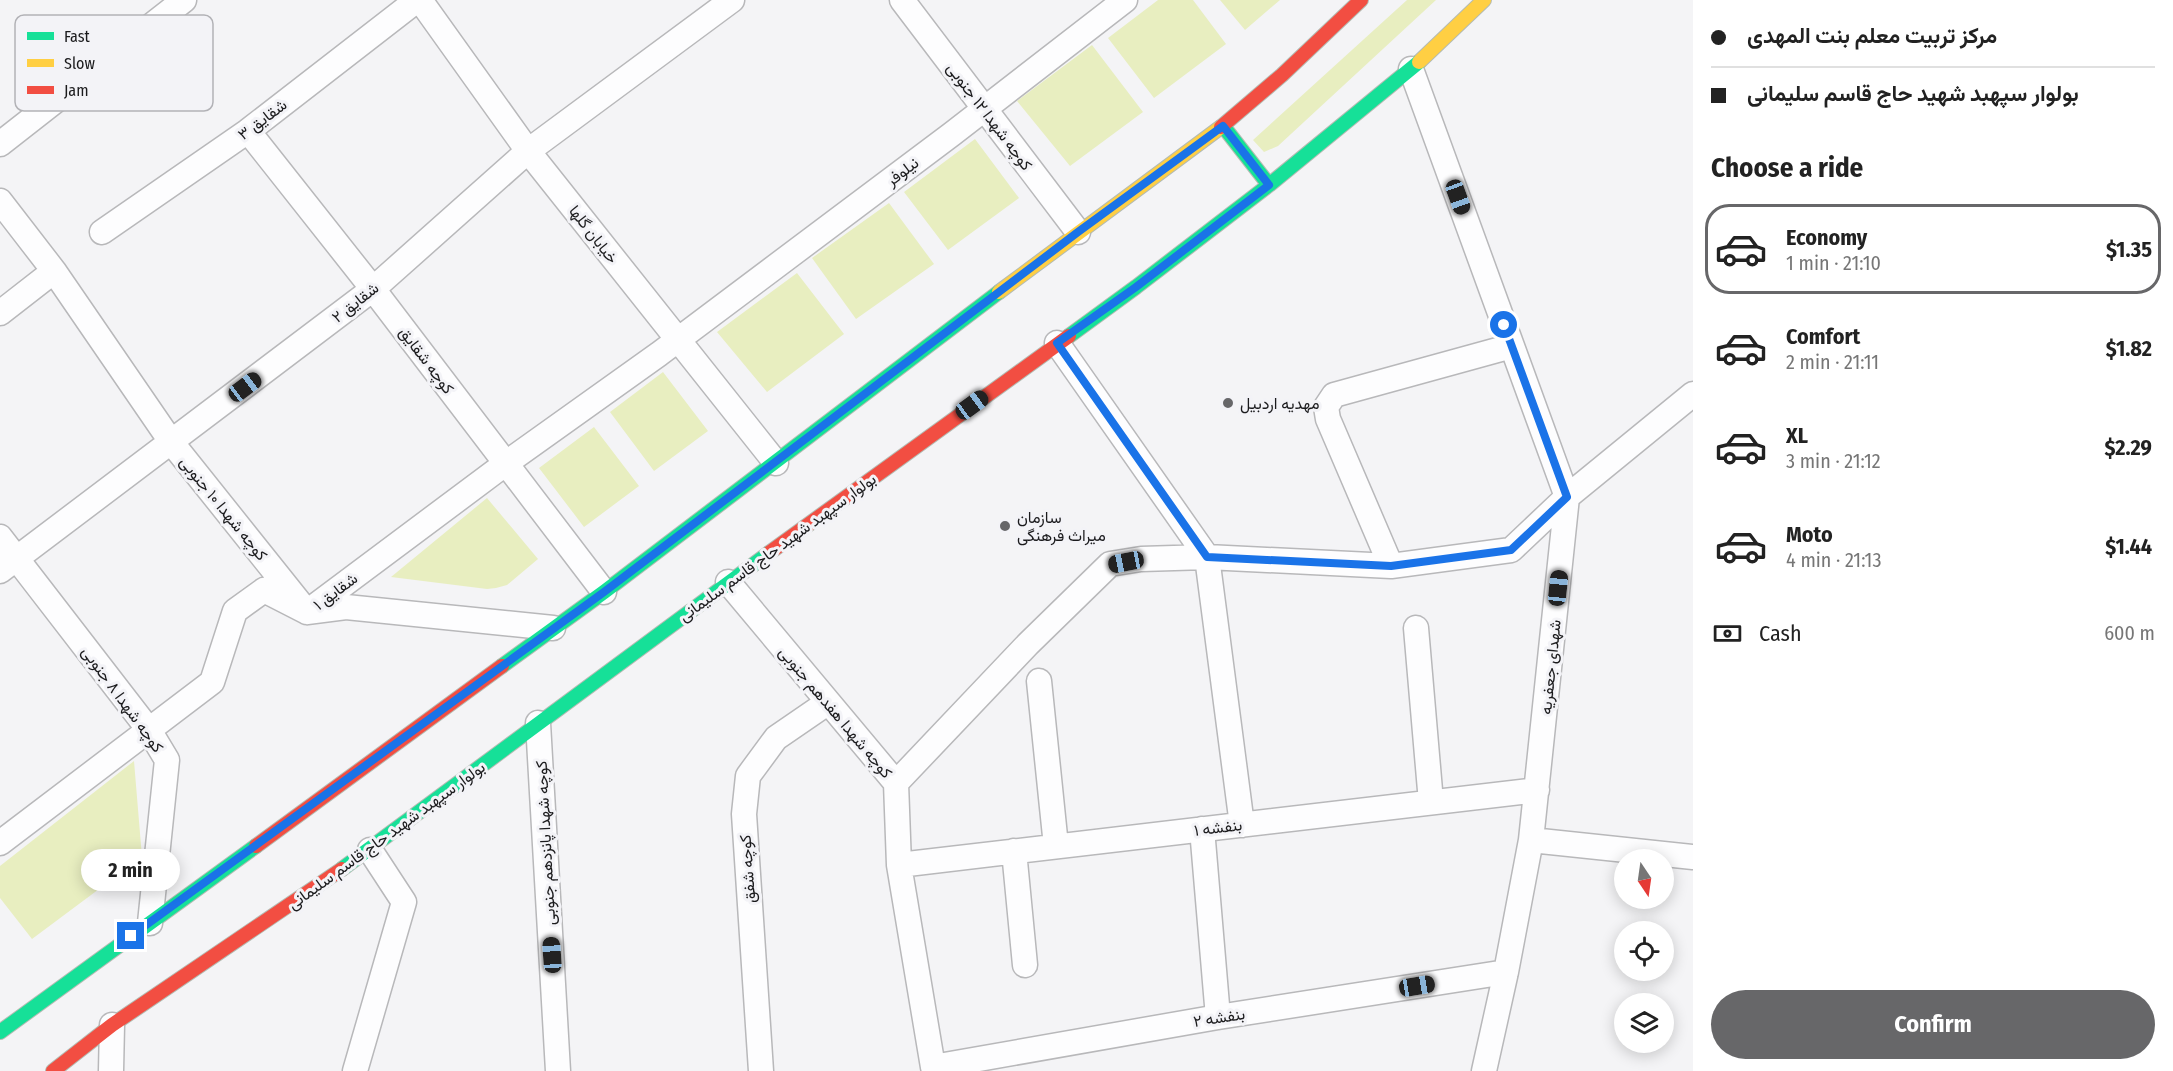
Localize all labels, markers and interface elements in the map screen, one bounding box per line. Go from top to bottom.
legend [15,15,213,111]
text: مرکز تربیت معلم بنت المهدی [1747,22,1997,49]
text: Fast [64,27,91,46]
text: Slow [64,54,95,73]
street label: کوچه شهدا ۱۲ جنوبی [941,59,1036,175]
text: بولوار سپهبد شهید حاج قاسم سلیمانی [1747,80,2079,107]
text: Jam [64,81,89,100]
street label: شقایق ۳ [234,95,291,145]
text: Choose a ride [1711,152,1863,184]
street label: نیلوفر [881,153,923,191]
car [1443,177,1473,217]
street label: خیابان گلها [564,201,622,268]
icon: car [1714,222,1768,276]
text: Economy [1786,224,1867,251]
text: $1.35 [2106,236,2152,263]
text: 1 min · 21:10 [1786,251,1881,275]
street label: شقایق ۲ [328,278,383,327]
route start [1490,311,1517,338]
icon: car [1714,321,1768,375]
street label: کوچه شقایق [394,323,458,399]
text: Comfort [1786,323,1860,350]
text: $1.82 [2106,335,2152,362]
text: 2 min · 21:11 [1786,350,1879,374]
car [225,369,265,405]
car [952,387,992,423]
place label: مهدیه اردبیل [1240,394,1319,414]
marker: مهدیه اردبیل [1221,396,1235,410]
icon: car [1714,420,1768,474]
text: XL [1786,422,1808,449]
text: $2.29 [2105,434,2152,461]
text: 3 min · 21:12 [1786,449,1881,473]
street label: کوچه شهدا ۱۰ جنوبی [174,452,271,565]
street label: بولوار سپهبد شهید حاج قاسم سلیمانی [675,469,881,627]
place label: سازمان میراث فرهنگی [1017,508,1106,546]
marker: سازمان میراث فرهنگی [998,519,1012,533]
icon: car [1714,519,1768,573]
text: Moto [1786,521,1833,548]
text: $1.44 [2105,533,2152,560]
text: 4 min · 21:13 [1786,548,1881,572]
car [1107,550,1145,574]
street label: شقایق ۱ [309,569,362,615]
car [1547,569,1569,607]
icon: cash [1711,617,1744,650]
street label: شهدای جعفریه [1536,619,1566,715]
text: Cash [1759,620,1802,647]
text: 600 m [2104,621,2155,645]
street label: کوچه شهدا ۸ جنوبی [76,643,167,757]
street label: کوچه شهدا هفدهم جنوبی [773,643,896,783]
street label: بولوار سپهبد شهید حاج قاسم سلیمانی [284,757,490,915]
street label: کوچه شهدا پانزدهم جنوبی [532,760,561,926]
street label: بنفشه ۱ [1193,815,1243,840]
street label: کوچه شفق [736,834,761,904]
callout: 2 min [82,849,180,891]
north arrow [1614,849,1674,909]
map controls [1614,849,1674,1053]
text: 2 min [108,858,153,882]
button: locate [1614,921,1674,981]
route end [117,922,144,949]
car [542,936,562,974]
car [1398,974,1436,998]
button: Confirm [1711,990,2155,1059]
button: layers [1614,993,1674,1053]
street label: بنفشه ۲ [1192,1004,1246,1031]

